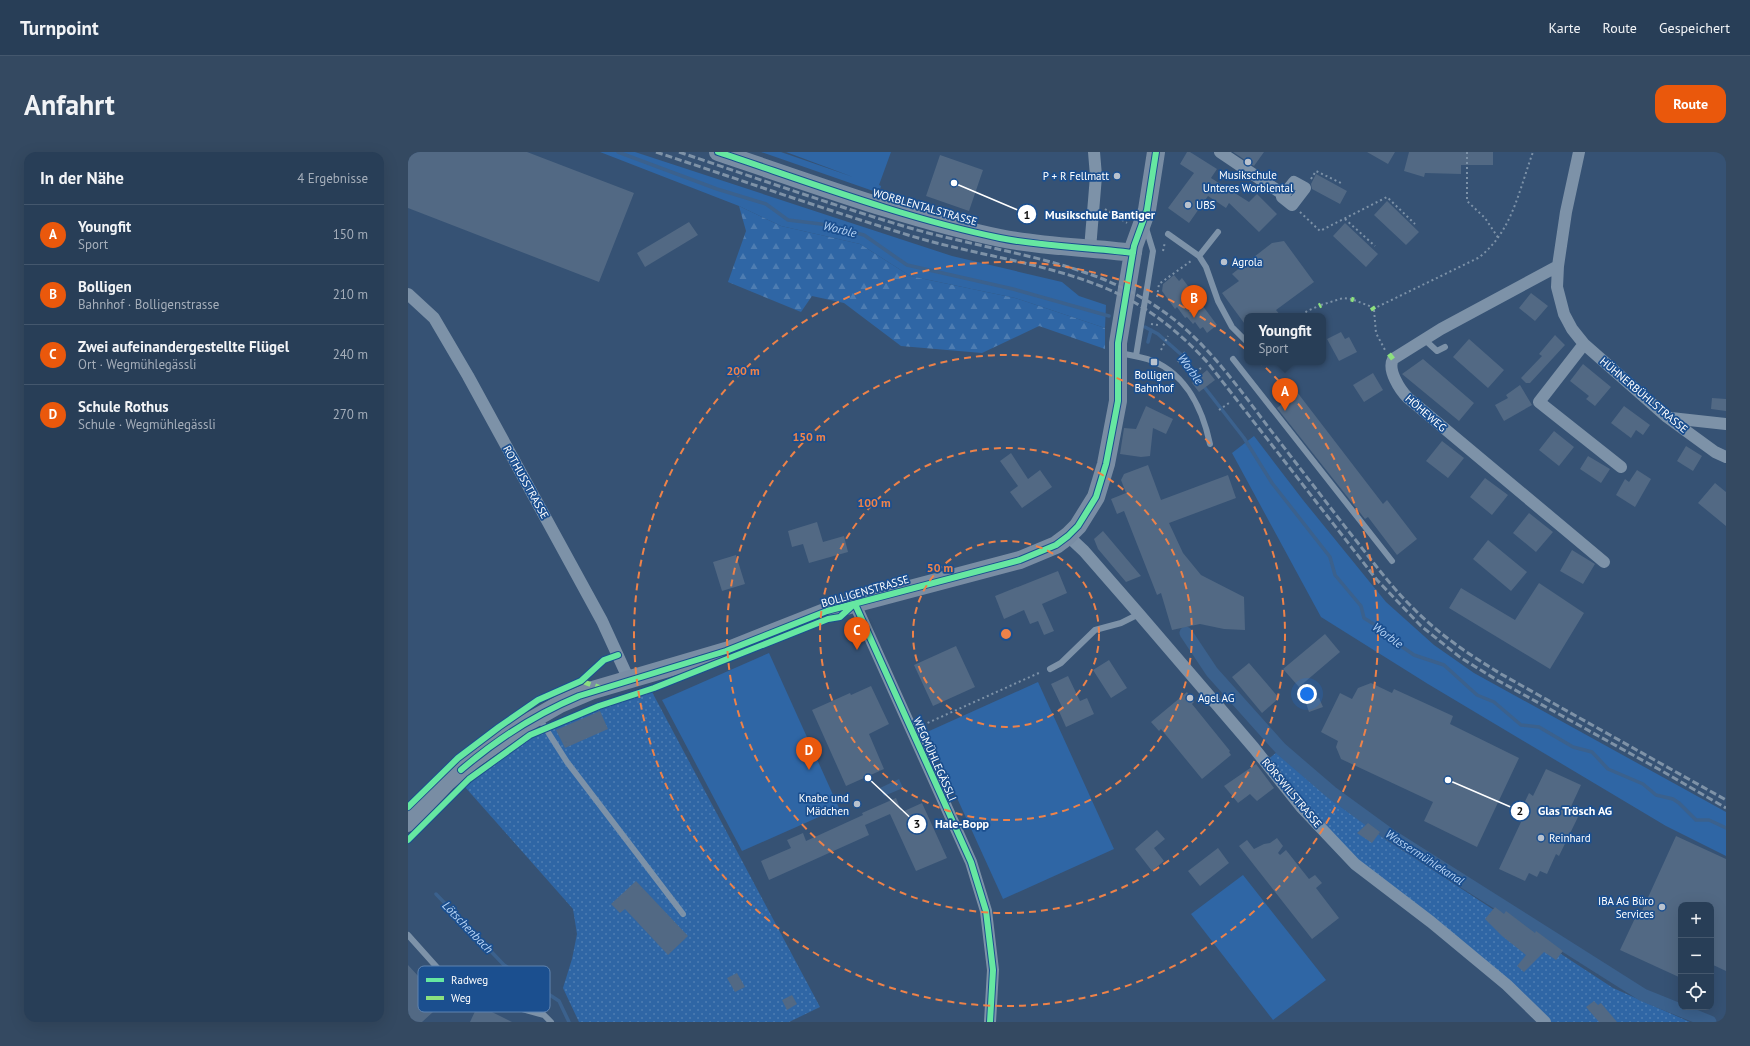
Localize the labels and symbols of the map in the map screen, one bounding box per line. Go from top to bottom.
marker: Musikschule Unteres Worblental [1243,157,1253,167]
place label: Musikschule Unteres Worblental [1203,168,1294,195]
place label: P + R Fellmatt [1043,169,1109,183]
marker: P + R Fellmatt [1112,171,1122,181]
street label: WORBLENTALSTRASSE [871,185,979,229]
place label: UBS [1196,198,1216,212]
marker: UBS [1183,200,1193,210]
callout: Musikschule Bantiger [1017,202,1163,226]
text: 1 [1024,207,1030,222]
text: Musikschule Bantiger [1045,207,1156,222]
water label: Worble [822,218,859,241]
place label: Agrola [1232,255,1263,269]
marker: Agrola [1219,257,1229,267]
pin: B [1181,285,1207,318]
water label: Worble [1175,351,1207,388]
street label: HÜHNERBÜHLSTRASSE [1597,354,1691,436]
marker: Bolligen Bahnhof [1149,357,1159,367]
text: 200 m [726,363,760,378]
place label: Bolligen Bahnhof [1134,368,1174,395]
pin: A [1272,378,1298,411]
street label: HÖHEWEG [1403,391,1450,435]
text: 150 m [792,429,826,444]
street label: ROTHUSSTRASSE [500,443,552,521]
text: 100 m [857,495,891,510]
text: 50 m [927,560,953,575]
street label: BOLLIGENSTRASSE [819,572,911,610]
pin: C [844,617,870,650]
water label: Worble [1370,619,1407,651]
centre of rings [999,627,1013,641]
your location [1297,684,1317,704]
place label: Agel AG [1198,691,1235,705]
marker: Agel AG [1185,693,1195,703]
street label: WEGMÜHLEGÄSSLI [910,715,960,803]
pin: D [796,737,822,770]
street label: RÖRSWILSTRASSE [1259,755,1325,831]
place label: Knabe und Mädchen [799,791,849,818]
marker: Knabe und Mädchen [852,799,862,809]
callout: Glas Trösch AG [1510,799,1621,823]
text: 2 [1517,803,1523,818]
text: Glas Trösch AG [1538,803,1612,818]
callout: Hale-Bopp [907,812,997,836]
text: 3 [914,816,920,831]
text: Hale-Bopp [935,816,990,831]
water label: Wassermühlekanal [1383,826,1468,888]
place label: Reinhard [1549,831,1591,845]
marker: Reinhard [1536,833,1546,843]
place label: IBA AG Büro Services [1598,894,1654,921]
water label: Lötschenbach [439,898,497,956]
marker: IBA AG Büro Services [1657,902,1667,912]
legend [418,966,550,1012]
text: Radweg [451,973,488,987]
text: Weg [451,991,471,1005]

